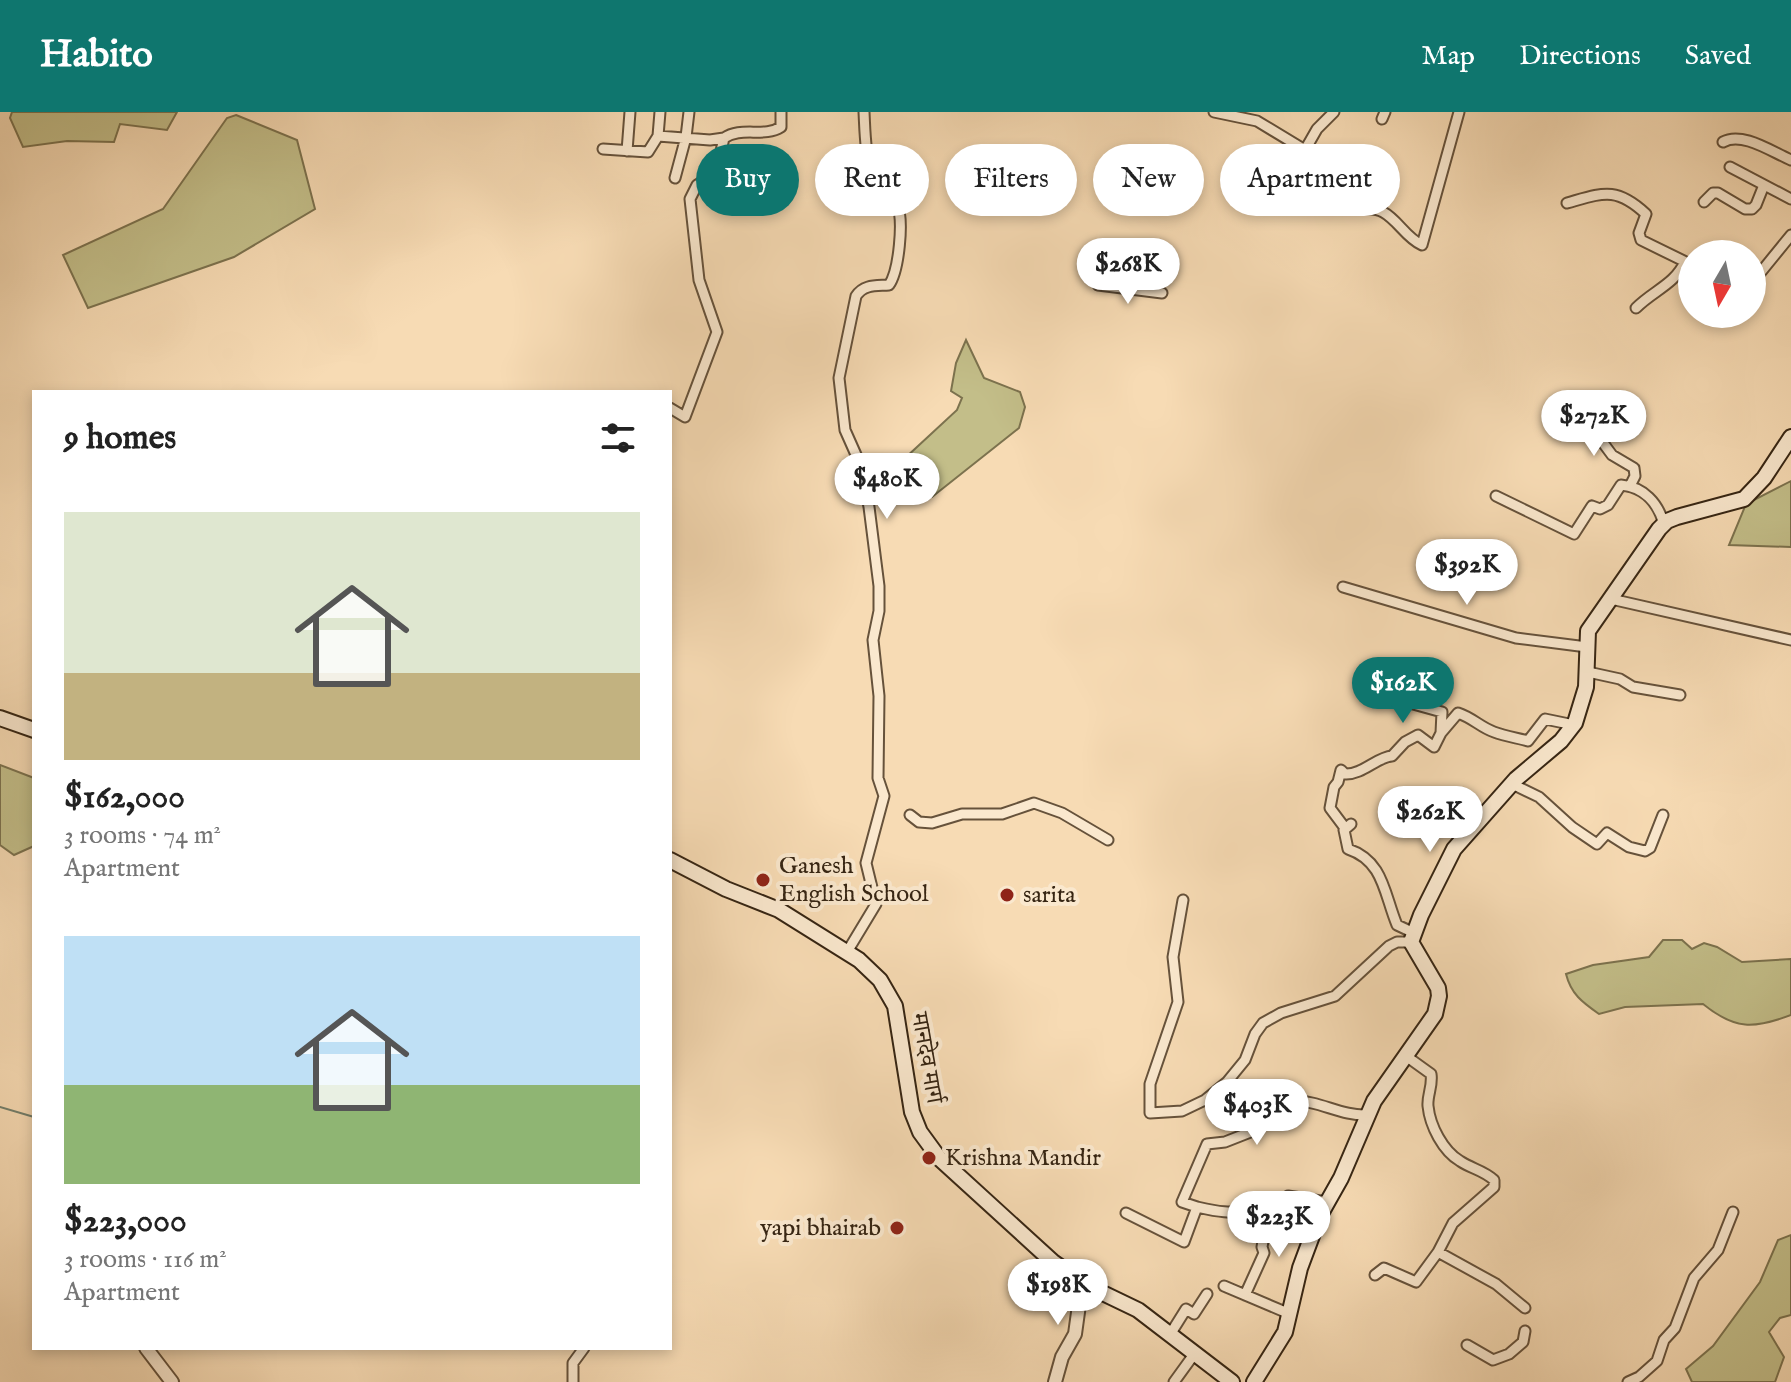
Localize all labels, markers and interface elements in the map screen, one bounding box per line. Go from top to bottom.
text: Habito [40,32,153,80]
text: Map [1421,39,1475,74]
text: Directions [1519,39,1641,74]
text: Saved [1685,39,1751,74]
chip: Buy [696,144,799,216]
chip: Rent [815,144,929,216]
chip: Filters [945,144,1077,216]
chip: New [1093,144,1204,216]
chip: Apartment [1220,144,1400,216]
pin: $268K [1072,238,1184,306]
north arrow [1678,240,1766,328]
map controls [1678,240,1766,328]
text: $268K [1095,247,1161,280]
pin: $272K [1538,390,1650,458]
text: $272K [1559,399,1629,432]
icon: filters [596,416,640,460]
text: 9 homes [64,417,176,460]
pin: $480K [831,453,943,521]
text: $480K [853,462,921,495]
pin: $392K [1411,539,1523,607]
text: $392K [1434,548,1500,581]
icon: home [280,564,424,708]
pin: $162K [1347,657,1459,725]
text: $162K [1370,666,1436,699]
text: $162,000 [64,776,185,819]
pin: $262K [1374,786,1486,854]
text: $262K [1396,795,1464,828]
text: 3 rooms · 74 m² [64,819,221,852]
place label: Ganesh English School [779,851,929,910]
text: Apartment [64,852,180,885]
marker: Ganesh English School [754,871,772,889]
place label: sarita [1023,880,1076,911]
marker: sarita [998,886,1016,904]
icon: home [280,988,424,1132]
street label: मानदेव मार्ग [903,1009,950,1107]
pin: $403K [1201,1079,1313,1147]
text: $403K [1223,1088,1291,1121]
place label: Krishna Mandir [945,1143,1101,1174]
marker: Krishna Mandir [920,1149,938,1167]
pin: $223K [1223,1191,1335,1259]
text: $223,000 [64,1200,187,1243]
text: $223K [1245,1200,1313,1233]
place label: yapi bhairab [759,1213,881,1244]
marker: yapi bhairab [888,1219,906,1237]
text: 3 rooms · 116 m² [64,1243,227,1276]
pin: $198K [1002,1259,1114,1327]
text: $198K [1026,1268,1090,1301]
text: Apartment [64,1276,180,1309]

